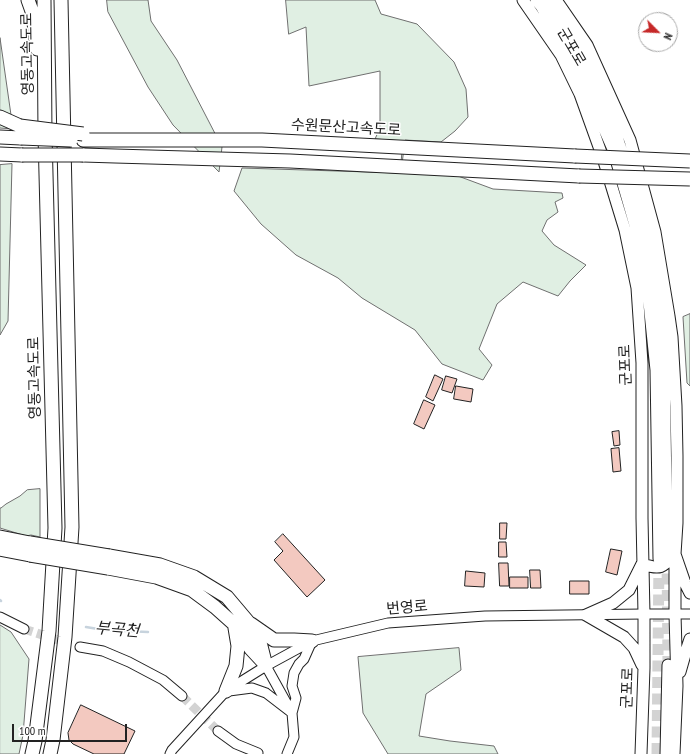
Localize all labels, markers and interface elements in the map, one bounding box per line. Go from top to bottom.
street label: 영동고속도로 [18,12,38,96]
north arrow [638,12,678,52]
street label: 군포로 [553,25,589,69]
text: N [660,31,676,42]
street label: 수원문산고속도로 [290,116,402,140]
street label: 영동고속도로 [25,336,45,420]
street label: 군포로 [616,344,636,386]
street label: 번영로 [386,597,428,619]
water label: 부곡천 [94,619,140,641]
street label: 군포로 [618,667,638,709]
scale bar [14,716,129,742]
text: 100 m [19,723,46,738]

